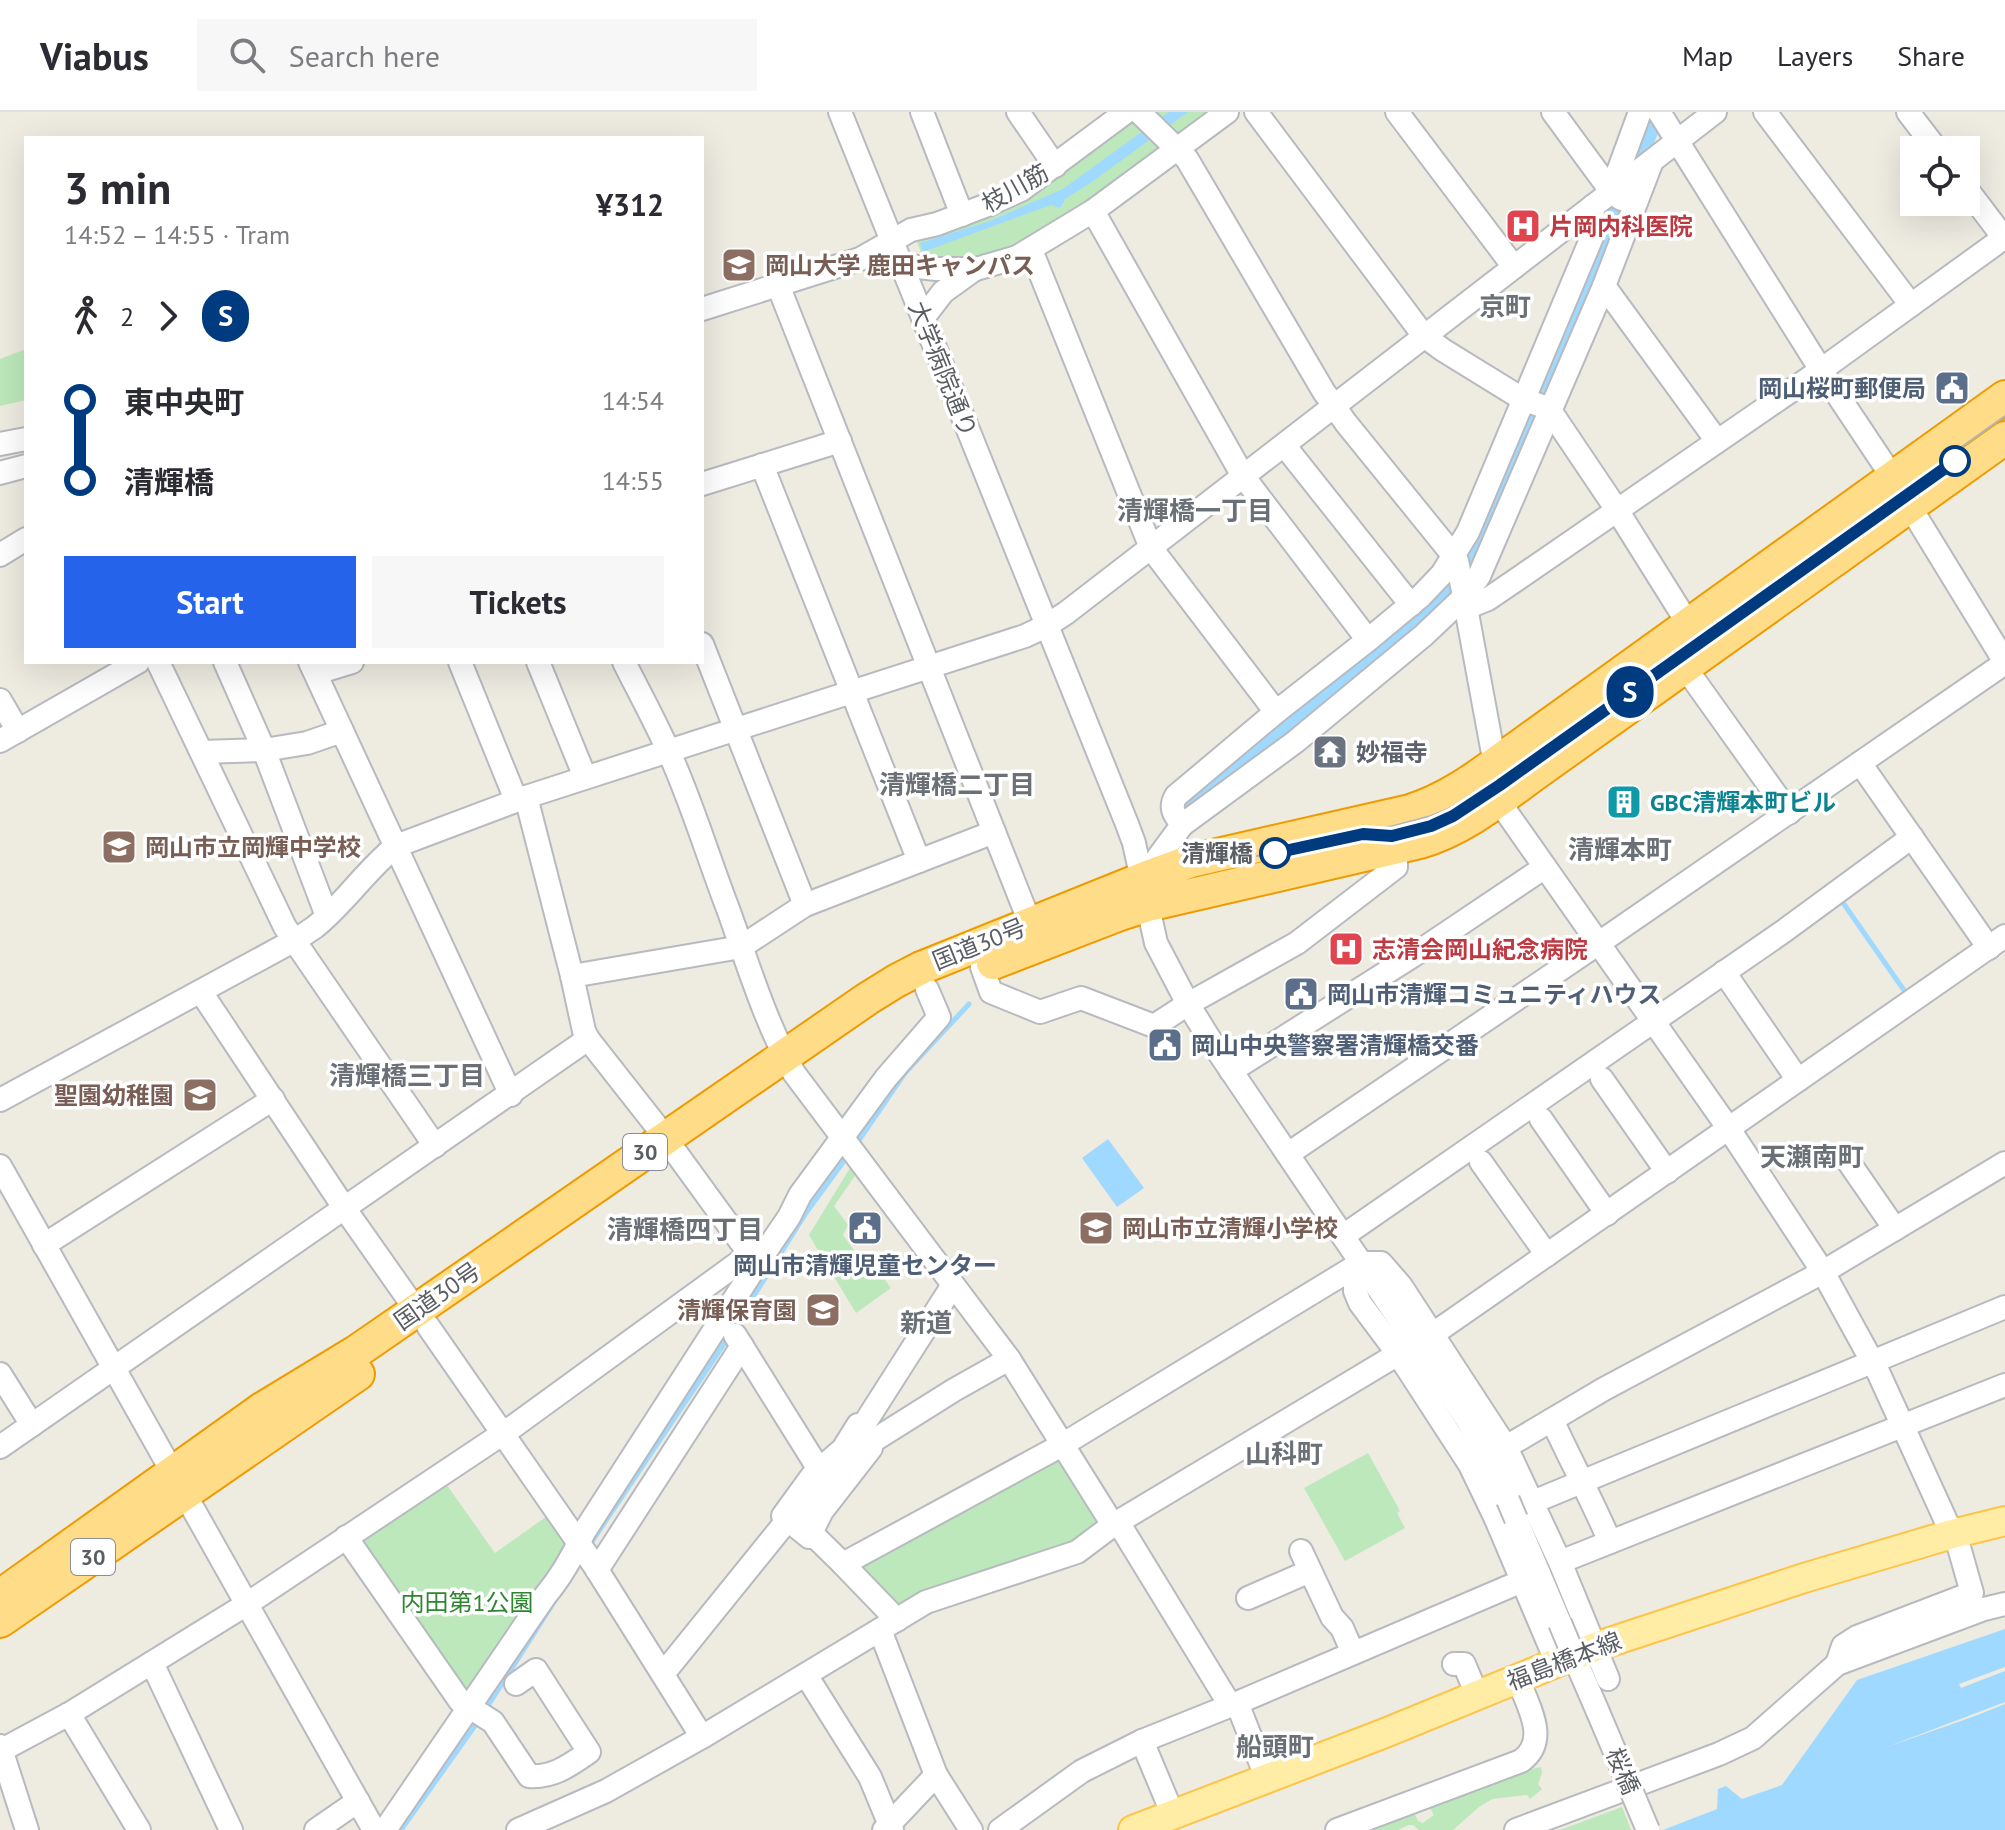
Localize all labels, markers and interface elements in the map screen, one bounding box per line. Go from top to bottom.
search box [197,19,757,91]
text: Viabus [40,31,149,80]
icon: search [225,33,269,77]
text: Search here [289,36,440,75]
text: Map [1682,37,1733,74]
text: Layers [1777,37,1853,74]
text: Share [1897,37,1965,74]
map controls [1900,136,1980,216]
button: locate [1900,136,1980,216]
street label: 枝川筋 [976,157,1054,219]
text: 3 min [64,159,171,216]
text: ¥312 [596,185,664,224]
hospital icon: 片岡内科医院 [1504,207,1542,245]
place label: 片岡内科医院 [1549,211,1693,242]
text: 14:52 – 14:55 · Tram [64,218,290,251]
school or university icon: 岡山大学 鹿田キャンパス [720,246,758,284]
place label: 岡山大学 鹿田キャンパス [765,250,1035,281]
district label: 京町 [1479,290,1531,323]
icon: walk [64,294,108,338]
icon: forward [146,294,190,338]
street label: 大学病院通り [902,296,984,442]
text: S [218,297,233,334]
text: 2 [120,300,134,333]
public building icon: 岡山桜町郵便局 [1933,369,1971,407]
place label: 岡山桜町郵便局 [1758,373,1926,404]
text: 東中央町 [124,382,244,421]
text: 14:54 [602,384,664,417]
unlabelled marker [1940,446,1970,476]
text: 清輝橋 [124,462,214,501]
text: 14:55 [602,464,664,497]
district label: 清輝橋一丁目 [1117,494,1273,527]
button: Start [64,556,356,648]
button: Tickets [372,556,664,648]
line badge: S [1604,666,1656,718]
text: S [1623,673,1637,710]
temple icon: 妙福寺 [1311,733,1349,771]
place label: 妙福寺 [1356,737,1428,768]
district label: 清輝橋二丁目 [879,768,1035,801]
building icon: GBC清輝本町ビル [1605,783,1643,821]
place label: GBC清輝本町ビル [1650,787,1836,818]
school or university icon: 岡山市立岡輝中学校 [100,828,138,866]
place label: 岡山市立岡輝中学校 [145,832,361,863]
district label: 清輝本町 [1568,833,1672,866]
place label: 清輝橋 [1181,838,1253,869]
marker: 清輝橋 [1260,838,1290,868]
street label: 国道30号 [928,911,1030,977]
hospital icon: 志清会岡山紀念病院 [1327,930,1365,968]
place label: 志清会岡山紀念病院 [1372,934,1588,965]
public building icon: 岡山市清輝コミュニティハウス [1282,975,1320,1013]
place label: 岡山市清輝コミュニティハウス [1327,979,1662,1010]
public building icon: 岡山中央警察署清輝橋交番 [1146,1026,1184,1064]
place label: 岡山中央警察署清輝橋交番 [1191,1030,1479,1061]
district label: 清輝橋三丁目 [329,1059,485,1092]
school or university icon: 聖園幼稚園 [181,1076,219,1114]
place label: 聖園幼稚園 [54,1080,174,1111]
road number: 30 [623,1134,667,1170]
district label: 天瀬南町 [1760,1140,1864,1173]
public building icon: 岡山市清輝児童センター [846,1209,884,1247]
school or university icon: 岡山市立清輝小学校 [1077,1209,1115,1247]
district label: 清輝橋四丁目 [607,1213,763,1246]
place label: 岡山市立清輝小学校 [1122,1213,1338,1244]
place label: 岡山市清輝児童センター [733,1250,997,1281]
street label: 国道30号 [388,1255,486,1337]
school or university icon: 清輝保育園 [804,1291,842,1329]
place label: 清輝保育園 [677,1295,797,1326]
district label: 新道 [900,1306,952,1339]
district label: 山科町 [1245,1437,1323,1470]
road number: 30 [71,1539,115,1575]
park label: 内田第1公園 [400,1587,534,1618]
street label: 福島橋本線 [1502,1625,1626,1697]
district label: 船頭町 [1236,1730,1314,1763]
street label: 桜橋 [1599,1743,1647,1799]

